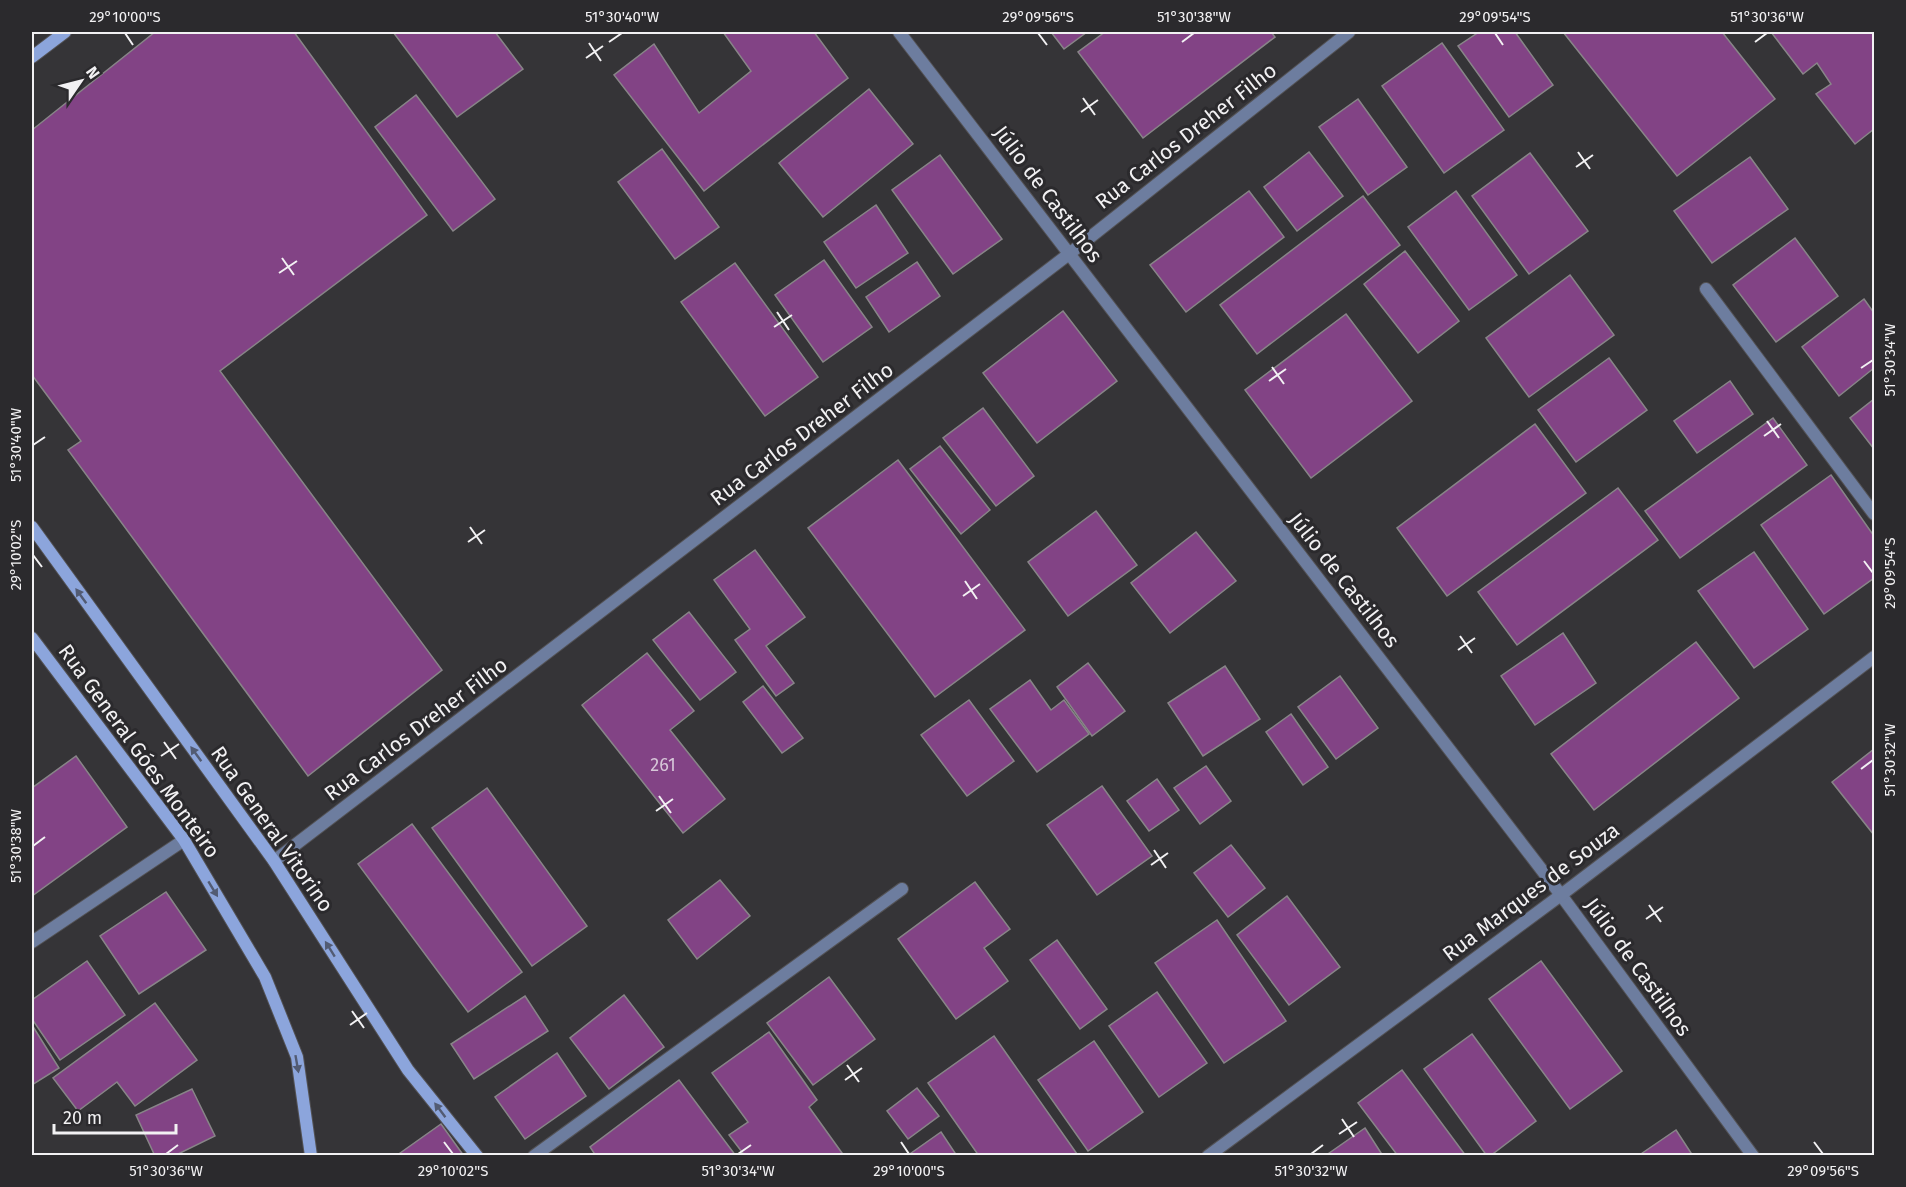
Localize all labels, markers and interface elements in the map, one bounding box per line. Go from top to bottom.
text: 29°10'00"S [89,8,161,26]
text: 51°30'40"W [585,8,660,26]
text: 29°09'56"S [1002,8,1074,26]
text: 51°30'38"W [1157,8,1232,26]
text: 29°09'54"S [1459,8,1531,26]
text: 51°30'36"W [1730,8,1804,26]
north arrow [51,51,111,111]
street label: Rua Carlos Dreher Filho [1090,57,1282,215]
text: N [82,63,104,82]
street label: Júlio de Castilhos [988,120,1108,268]
text: 51°30'34"W [1881,323,1899,397]
street label: Rua Carlos Dreher Filho [705,357,899,511]
text: 51°30'40"W [7,407,25,482]
street label: Júlio de Castilhos [1283,507,1405,653]
text: 29°10'02"S [7,520,25,590]
text: 29°09'54"S [1881,537,1899,609]
one-way arrow [76,589,88,604]
street label: Rua General Góes Monteiro [53,639,225,863]
street label: Rua Carlos Dreher Filho [319,652,513,806]
text: 51°30'32"W [1881,723,1899,797]
street label: Rua General Vitorino [205,741,339,917]
one-way arrow [190,746,202,762]
house number: 261 [650,754,676,776]
text: 51°30'38"W [7,808,25,883]
street label: Rua Marques de Souza [1438,817,1624,967]
one-way arrow [208,881,218,898]
street label: Júlio de Castilhos [1579,893,1697,1041]
one-way arrow [325,941,336,957]
one-way arrow [293,1055,302,1074]
scale bar [54,1097,176,1135]
one-way arrow [434,1103,446,1119]
text: 20 m [63,1107,102,1129]
text: 51°30'36"W [129,1162,203,1180]
text: 29°10'02"S [418,1162,488,1180]
text: 51°30'34"W [701,1162,775,1180]
text: 29°10'00"S [873,1162,945,1180]
text: 51°30'32"W [1274,1162,1348,1180]
text: 29°09'56"S [1787,1162,1859,1180]

